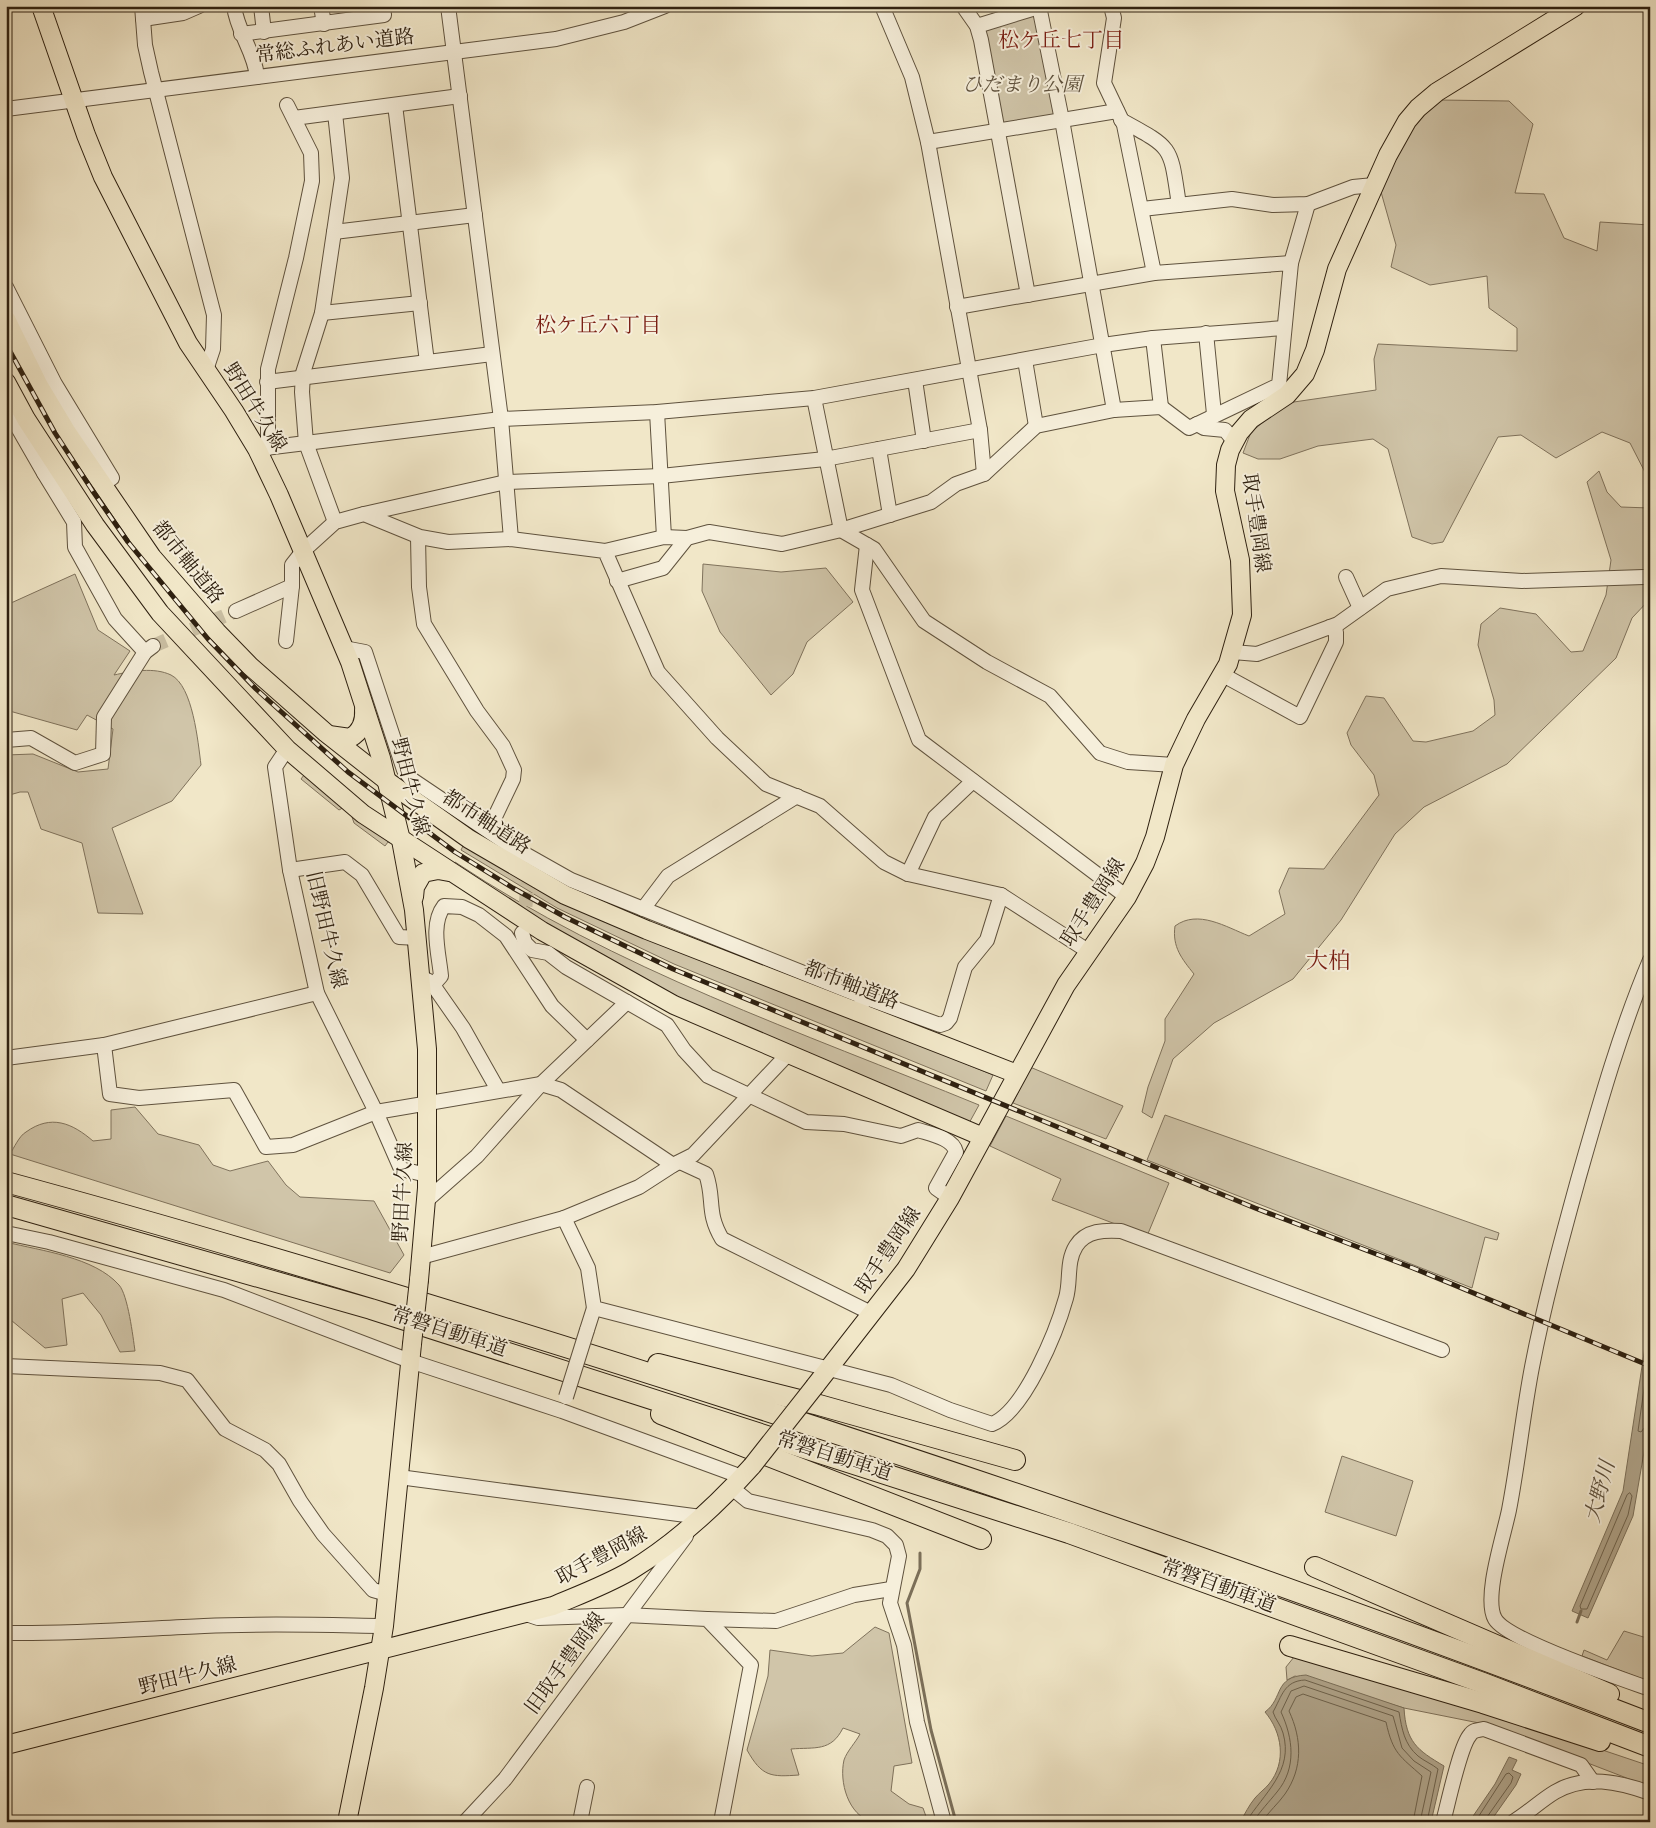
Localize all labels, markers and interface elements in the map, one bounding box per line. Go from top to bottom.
street label: 常総ふれあい道路 [254,23,416,71]
district label: 松ケ丘七丁目 [998,27,1124,56]
park label: ひだまり公園 [962,72,1085,100]
district label: 松ケ丘六丁目 [535,312,661,341]
street label: 野田牛久線 [216,358,292,458]
street label: 取手豊岡線 [1234,472,1276,574]
street label: 都市軸道路 [145,515,229,611]
street label: 野田牛久線 [383,735,435,839]
street label: 都市軸道路 [436,784,536,862]
street label: 取手豊岡線 [1055,853,1133,953]
street label: 旧野田牛久線 [298,868,352,992]
district label: 大柏 [1306,947,1350,978]
street label: 都市軸道路 [799,955,903,1017]
street label: 野田牛久線 [387,1141,421,1243]
street label: 取手豊岡線 [849,1202,929,1300]
street label: 常磐自動車道 [388,1301,510,1365]
street label: 常磐自動車道 [773,1425,895,1489]
water label: 大野川 [1579,1456,1624,1526]
street label: 取手豊岡線 [551,1521,653,1593]
street label: 常磐自動車道 [1157,1553,1279,1621]
street label: 旧取手豊岡線 [519,1607,613,1721]
street label: 野田牛久線 [136,1651,240,1703]

